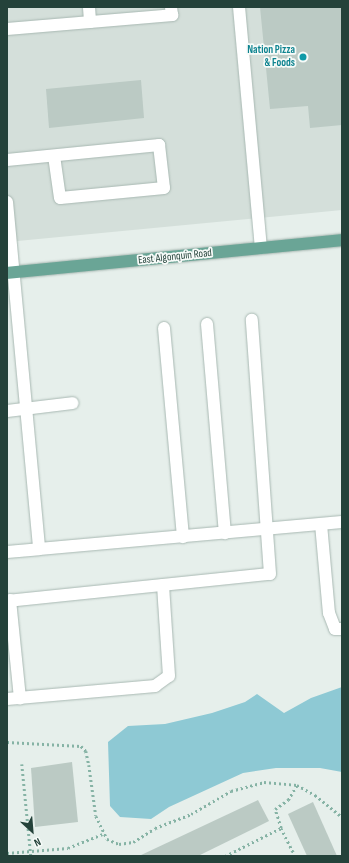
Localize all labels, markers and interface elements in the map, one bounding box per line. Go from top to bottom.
place label: Nation Pizza & Foods [247,44,295,70]
marker: Nation Pizza & Foods [298,52,308,62]
street label: East Algonquin Road [137,247,213,267]
north arrow [12,811,52,851]
text: N [32,835,43,849]

